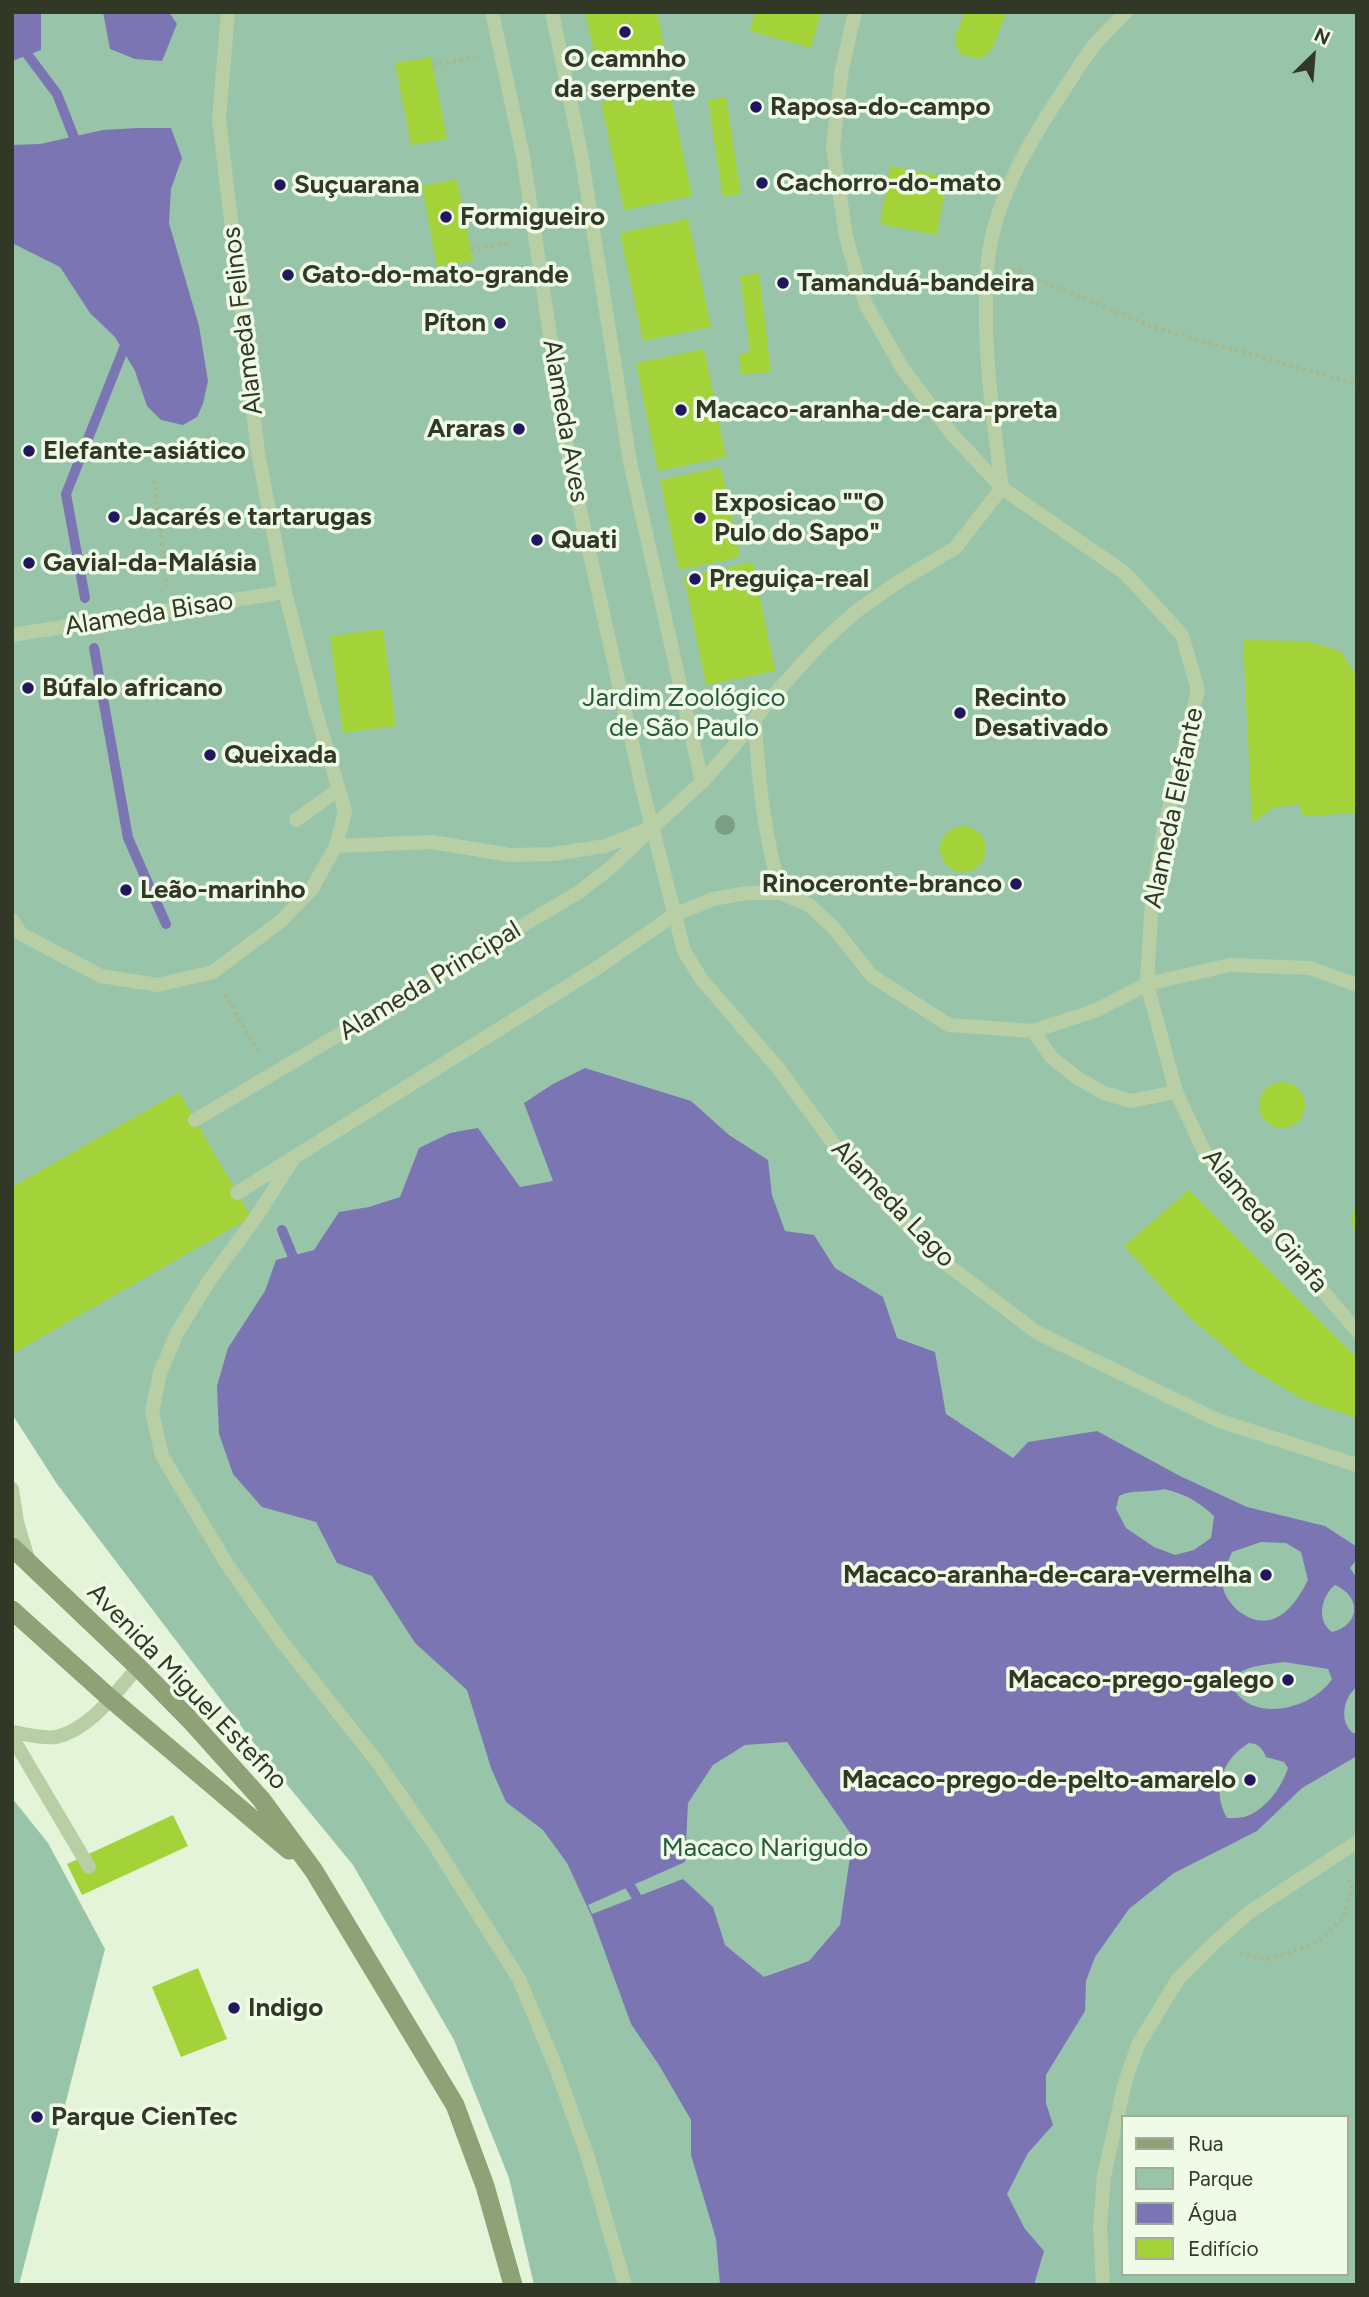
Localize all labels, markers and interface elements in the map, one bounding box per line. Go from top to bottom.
north arrow [1278,21,1348,91]
text: N [1311,23,1334,50]
marker: O camnho da serpente [617,24,633,40]
place label: O camnho da serpente [554,43,696,104]
place label: Raposa-do-campo [770,91,991,123]
marker: Raposa-do-campo [748,99,764,115]
place label: Cachorro-do-mato [776,167,1001,199]
place label: Suçuarana [294,169,420,201]
marker: Cachorro-do-mato [754,175,770,191]
marker: Suçuarana [272,177,288,193]
place label: Formigueiro [460,201,605,233]
marker: Formigueiro [438,209,454,225]
street label: Alameda Felinos [216,225,270,417]
place label: Gato-do-mato-grande [302,259,569,291]
marker: Gato-do-mato-grande [280,267,296,283]
place label: Tamanduá-bandeira [797,267,1035,299]
marker: Tamanduá-bandeira [775,275,791,291]
place label: Píton [423,307,486,339]
marker: Píton [492,315,508,331]
street label: Alameda Aves [535,337,595,505]
place label: Macaco-aranha-de-cara-preta [695,394,1058,426]
marker: Macaco-aranha-de-cara-preta [673,402,689,418]
place label: Araras [427,413,505,445]
marker: Araras [511,421,527,437]
place label: Elefante-asiático [43,435,246,467]
marker: Elefante-asiático [21,443,37,459]
place label: Exposicao ""O Pulo do Sapo" [714,487,884,548]
place label: Jacarés e tartarugas [128,501,372,533]
marker: Jacarés e tartarugas [106,509,122,525]
marker: Exposicao ""O Pulo do Sapo" [692,510,708,526]
place label: Quati [551,524,617,556]
marker: Quati [529,532,545,548]
place label: Gavial-da-Malásia [43,547,257,579]
marker: Gavial-da-Malásia [21,555,37,571]
place label: Preguiça-real [709,563,869,595]
marker: Preguiça-real [687,571,703,587]
street label: Alameda Bisao [63,585,235,643]
place label: Búfalo africano [42,672,223,704]
marker: Búfalo africano [20,680,36,696]
park label: Jardim Zoológico de São Paulo [582,682,786,744]
place label: Recinto Desativado [974,682,1108,744]
marker: Recinto Desativado [952,705,968,721]
street label: Alameda Elefante [1137,705,1211,911]
place label: Queixada [224,739,337,771]
marker: Queixada [202,747,218,763]
place label: Rinoceronte-branco [762,868,1002,900]
place label: Leão-marinho [140,874,306,906]
marker: Rinoceronte-branco [1008,876,1024,892]
marker: Leão-marinho [118,882,134,898]
street label: Alameda Principal [333,914,527,1048]
street label: Alameda Lago [824,1134,962,1274]
street label: Alameda Girafa [1196,1143,1334,1299]
place label: Macaco-aranha-de-cara-vermelha [843,1559,1252,1591]
marker: Macaco-aranha-de-cara-vermelha [1258,1567,1274,1583]
street label: Avenida Miguel Estefno [80,1577,294,1797]
place label: Macaco-prego-galego [1008,1664,1274,1696]
marker: Macaco-prego-galego [1280,1672,1296,1688]
place label: Macaco-prego-de-pelto-amarelo [842,1764,1236,1796]
marker: Macaco-prego-de-pelto-amarelo [1242,1772,1258,1788]
park label: Macaco Narigudo [662,1832,868,1864]
place label: Indigo [248,1992,323,2024]
marker: Indigo [226,2000,242,2016]
place label: Parque CienTec [51,2101,238,2133]
marker: Parque CienTec [29,2109,45,2125]
legend [1120,2115,1348,2276]
text: Rua [1188,2131,1224,2156]
text: Parque [1188,2166,1253,2191]
text: Água [1188,2201,1237,2226]
text: Edifício [1188,2236,1259,2261]

